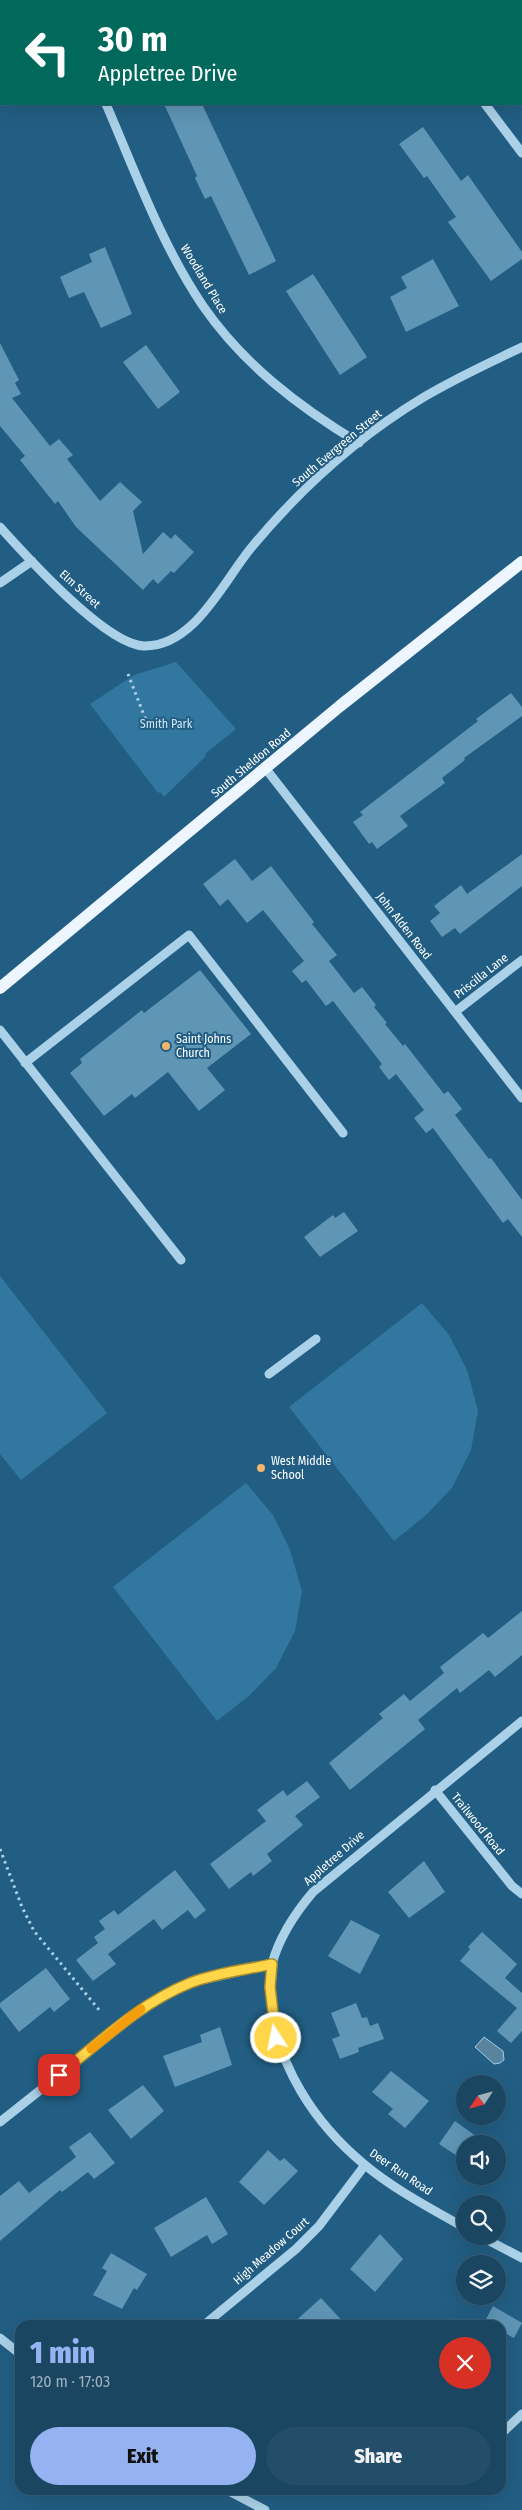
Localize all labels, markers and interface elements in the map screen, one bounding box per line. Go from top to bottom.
text: 30 m [98,18,168,60]
icon: left [15,20,80,85]
text: Appletree Drive [98,60,237,87]
street label: Woodland Place [178,242,230,316]
street label: South Evergreen Street [290,407,385,489]
street label: Elm Street [57,567,103,611]
park label: Smith Park [140,717,193,731]
street label: South Sheldon Road [208,726,294,800]
street label: John Alden Road [374,890,434,962]
street label: Priscilla Lane [451,950,511,1001]
place label: Saint Johns Church [176,1032,231,1060]
marker: Saint Johns Church [160,1040,172,1052]
place label: West Middle School [271,1454,331,1482]
marker: West Middle School [255,1462,267,1474]
street label: Trailwood Road [449,1790,507,1858]
street label: Appletree Drive [301,1828,367,1888]
position arrow [249,2011,301,2063]
pin [38,2054,80,2096]
icon: arrive [45,2061,73,2089]
north arrow [456,2075,506,2125]
map controls [456,2075,506,2305]
button: sound [456,2135,506,2185]
street label: Deer Run Road [367,2146,435,2198]
button: search [456,2195,506,2245]
street label: High Meadow Court [230,2214,312,2288]
button: layers [456,2255,506,2305]
text: 1 min [30,2335,95,2371]
button: close [439,2337,491,2389]
text: 120 m · 17:03 [30,2372,110,2391]
button: Exit [30,2427,256,2485]
button: Share [266,2427,491,2485]

